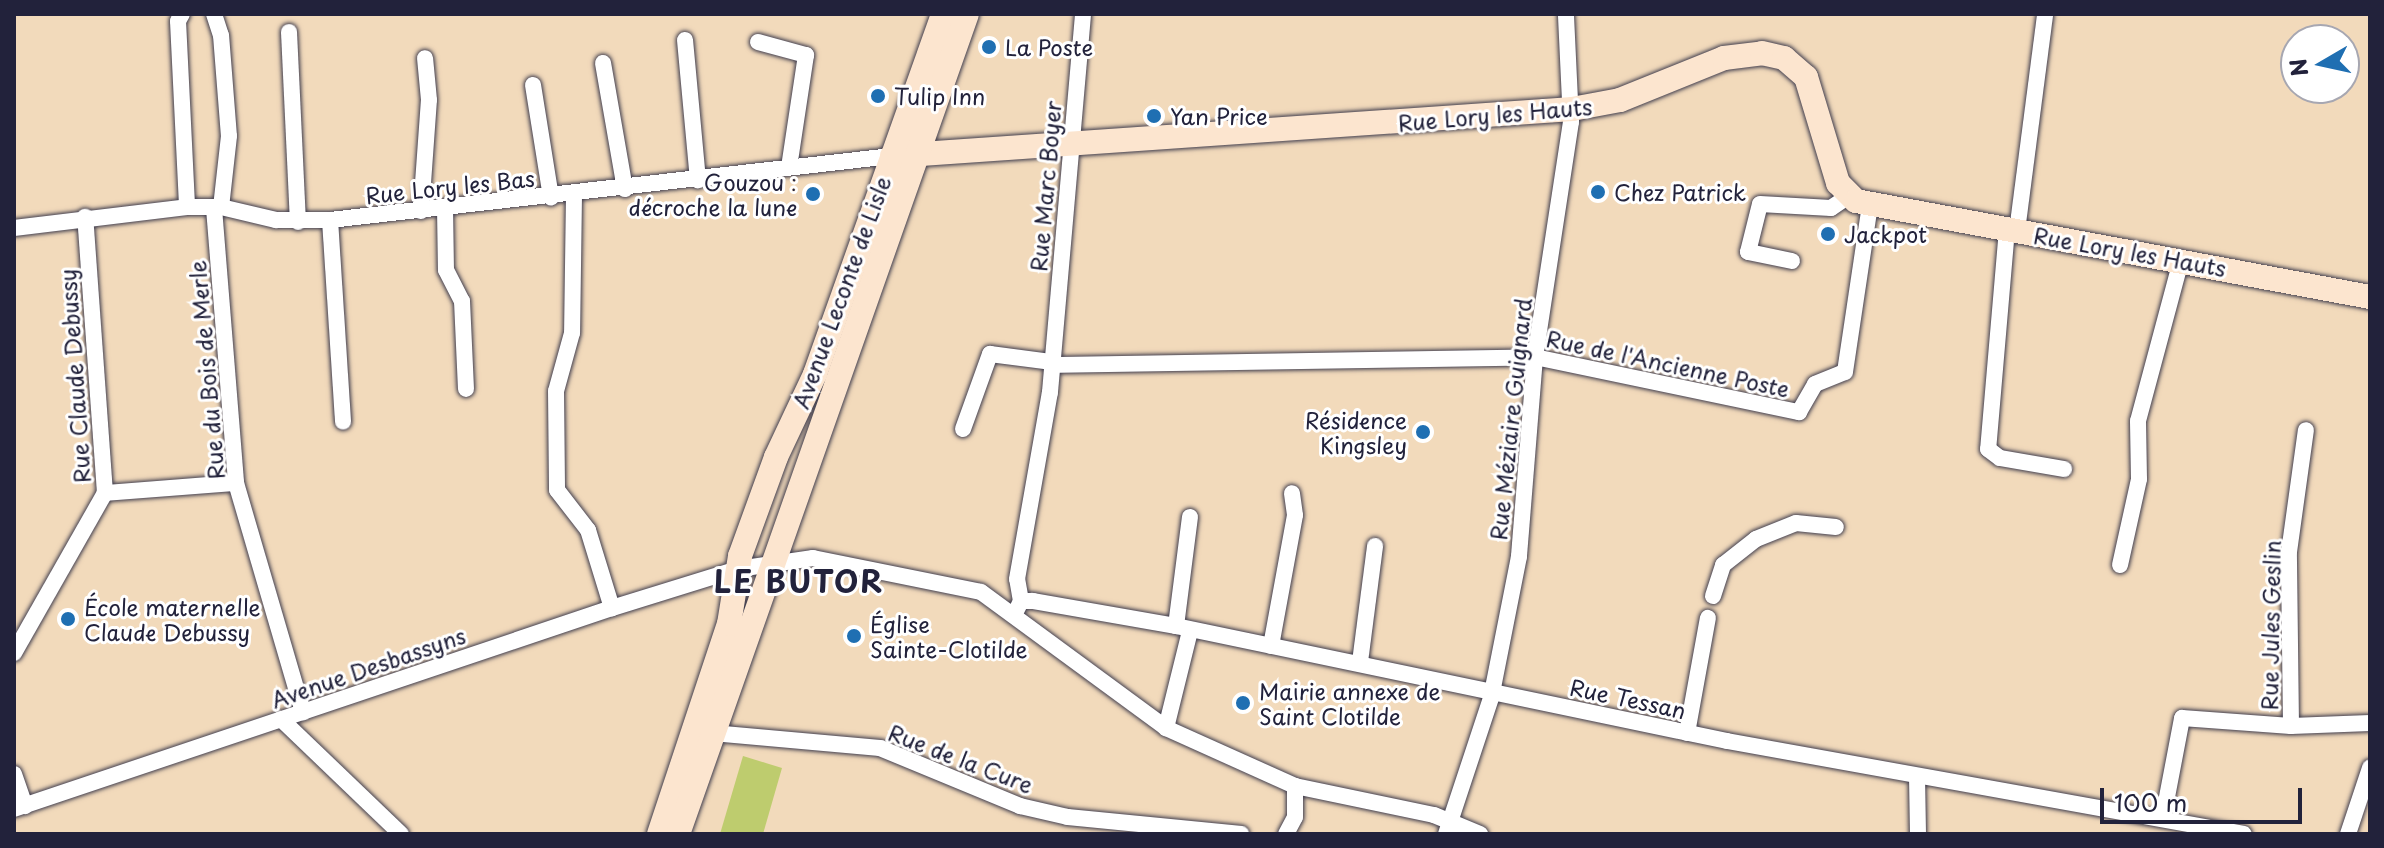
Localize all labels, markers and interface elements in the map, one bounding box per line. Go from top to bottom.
north arrow [2280,24,2360,104]
place label: La Poste [1005,34,1094,60]
marker: La Poste [980,38,998,56]
text: N [2280,56,2315,79]
place label: Tulip Inn [894,83,986,109]
marker: Tulip Inn [869,87,887,105]
street label: Rue Lory les Hauts [1395,92,1595,136]
street label: Rue Marc Boyer [1024,99,1066,273]
place label: Yan Price [1170,103,1268,129]
marker: Yan Price [1145,107,1163,125]
street label: Rue Lory les Bas [362,164,538,208]
place label: Gouzou : décroche la lune [627,168,797,220]
street label: Avenue Leconte de Lisle [786,171,896,413]
place label: Chez Patrick [1614,179,1748,205]
marker: Chez Patrick [1589,183,1607,201]
marker: Gouzou : décroche la lune [804,185,822,203]
place label: Jackpot [1844,221,1927,247]
street label: Rue Lory les Hauts [2030,221,2230,281]
marker: Jackpot [1819,225,1837,243]
street label: Rue du Bois de Merle [183,257,229,483]
street label: Rue Claude Debussy [53,267,95,485]
street label: Rue Méziaire Guignard [1484,296,1536,542]
street label: Rue de l'Ancienne Poste [1542,324,1794,402]
place label: Résidence Kingsley [1305,406,1407,458]
marker: Résidence Kingsley [1414,423,1432,441]
street label: Rue Jules Geslin [2255,538,2285,712]
district label: LE BUTOR [713,563,885,599]
place label: École maternelle Claude Debussy [84,593,261,644]
marker: École maternelle Claude Debussy [59,610,77,628]
place label: Église Sainte-Clotilde [870,610,1028,662]
street label: Avenue Desbassyns [268,622,468,712]
marker: Église Sainte-Clotilde [845,627,863,645]
street label: Rue Tessan [1567,673,1689,723]
place label: Mairie annexe de Saint Clotilde [1259,677,1440,728]
marker: Mairie annexe de Saint Clotilde [1234,694,1252,712]
street label: Rue de la Cure [883,717,1039,799]
scale bar [2104,772,2306,822]
text: 100 m [2114,784,2187,820]

